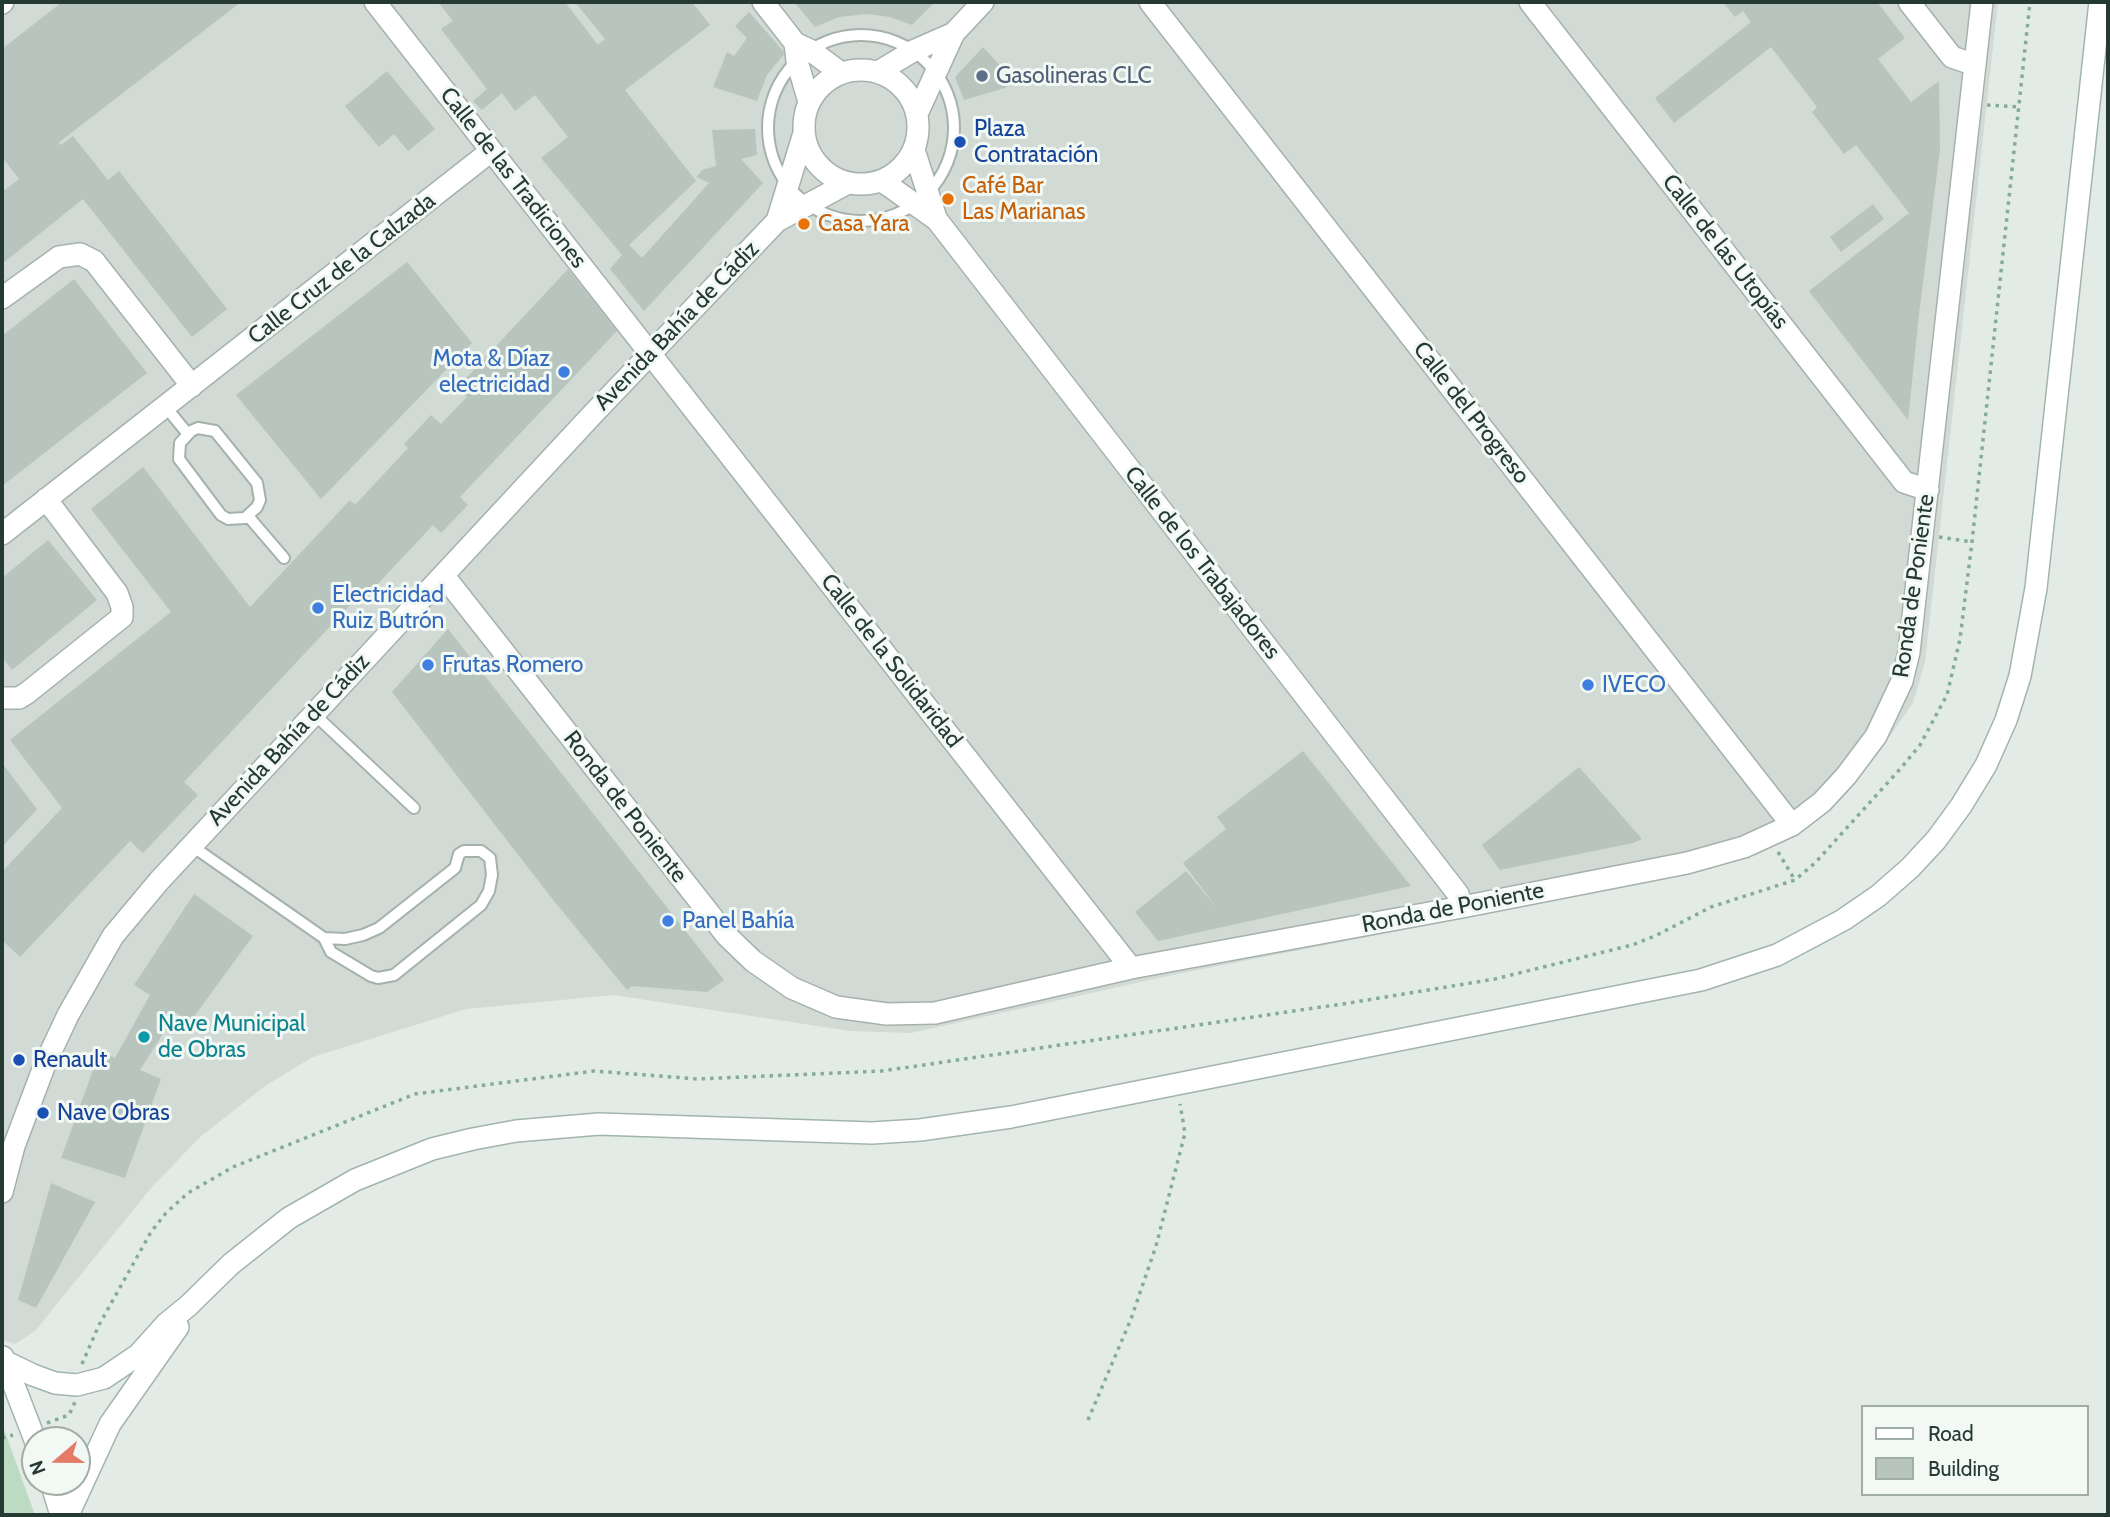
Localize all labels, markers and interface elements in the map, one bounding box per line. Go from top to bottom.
place label: Gasolineras CLC [996,62,1152,90]
marker: Gasolineras CLC [974,68,990,84]
street label: Calle de las Tradiciones [434,82,592,274]
place label: Plaza Contratación [974,115,1098,169]
marker: Plaza Contratación [952,134,968,150]
street label: Calle de las Utopías [1656,169,1794,335]
place label: Café Bar Las Marianas [962,172,1085,226]
street label: Calle Cruz de la Calzada [243,187,441,351]
marker: Café Bar Las Marianas [940,191,956,207]
place label: Casa Yara [818,210,910,238]
marker: Casa Yara [796,216,812,232]
street label: Avenida Bahía de Cádiz [589,236,765,416]
street label: Calle del Progreso [1407,336,1535,490]
place label: Mota & Díaz electricidad [433,345,550,399]
marker: Mota & Díaz electricidad [556,364,572,380]
street label: Calle de los Trabajadores [1118,461,1286,665]
street label: Ronda de Poniente [1887,493,1941,679]
street label: Calle de la Solidaridad [815,569,967,753]
place label: Electricidad Ruiz Butrón [332,581,444,635]
marker: Electricidad Ruiz Butrón [310,600,326,616]
street label: Avenida Bahía de Cádiz [202,648,376,832]
place label: Frutas Romero [442,651,583,679]
marker: Frutas Romero [420,657,436,673]
place label: IVECO [1602,671,1666,699]
marker: IVECO [1580,677,1596,693]
street label: Ronda de Poniente [557,726,693,888]
street label: Ronda de Poniente [1360,877,1546,939]
place label: Panel Bahía [682,907,794,935]
marker: Panel Bahía [660,913,676,929]
place label: Nave Municipal de Obras [158,1010,305,1064]
marker: Nave Municipal de Obras [136,1029,152,1045]
place label: Renault [33,1046,107,1074]
marker: Renault [11,1052,27,1068]
place label: Nave Obras [57,1099,170,1127]
marker: Nave Obras [35,1105,51,1121]
legend [1862,1405,2089,1496]
text: Road [1928,1421,1974,1446]
north arrow [21,1426,91,1496]
text: Building [1928,1456,1999,1481]
text: N [25,1457,51,1478]

